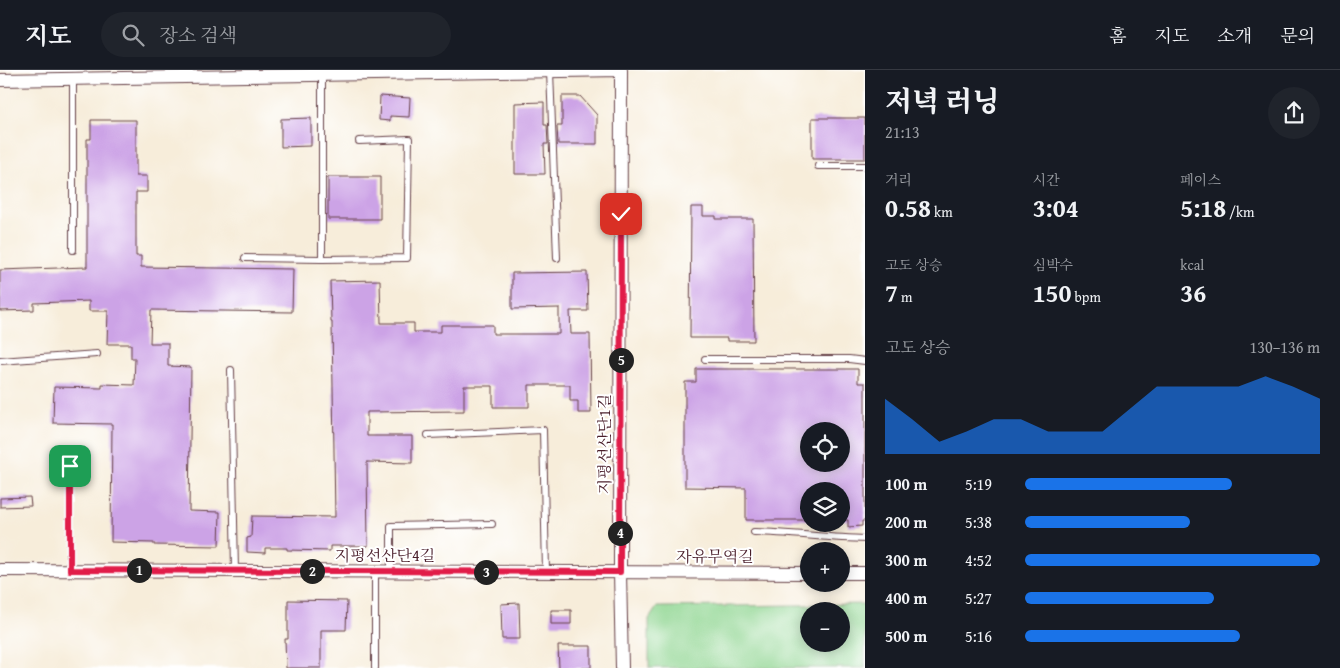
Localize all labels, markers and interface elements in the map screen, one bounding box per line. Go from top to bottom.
search box [101,12,451,57]
text: 지도 [25,18,71,53]
icon: search [119,21,147,49]
text: 장소 검색 [159,21,237,49]
text: 홈 [1109,22,1127,49]
text: 지도 [1155,22,1189,49]
text: 소개 [1217,22,1252,49]
text: 문의 [1280,22,1315,49]
text: 저녁 러닝 [885,80,999,121]
button: share [1268,87,1320,139]
text: 21:13 [885,120,920,144]
text: 거리 [885,170,912,190]
text: 시간 [1033,170,1060,190]
text: 페이스 [1180,170,1221,190]
text: 0.58 [885,190,931,226]
text: 3:04 [1033,190,1079,226]
text: 5:18 [1180,190,1226,226]
pin [600,193,642,235]
icon: check [607,200,635,228]
text: km [931,202,953,222]
text: /km [1226,202,1255,222]
text: 고도 상승 [885,255,942,275]
text: 심박수 [1033,255,1073,275]
text: kcal [1180,255,1204,275]
text: 7 [885,275,898,311]
text: 150 [1033,275,1072,311]
text: 36 [1180,275,1206,311]
text: m [898,287,912,307]
text: bpm [1072,287,1101,307]
text: 고도 상승 [885,335,950,359]
text: 130–136 m [1250,335,1320,359]
pin: 5 [608,348,634,372]
text: 5 [618,350,625,370]
street label: 지평선산단1길 [592,394,616,494]
map controls [800,422,850,652]
button: locate [800,422,850,472]
pin [49,445,91,487]
icon: arrive [56,452,84,480]
text: 100 m [885,472,927,496]
text: 5:19 [965,472,992,496]
button: layers [800,482,850,532]
text: 200 m [885,510,927,534]
text: 5:38 [965,510,992,534]
pin: 4 [608,520,632,546]
text: 4 [617,523,624,543]
button: + [800,542,850,592]
street label: 지평선산단4길 [335,543,435,567]
street label: 자유무역길 [676,544,754,568]
text: 300 m [885,548,927,572]
text: 4:52 [965,548,992,572]
pin: 1 [126,558,152,582]
pin: 2 [300,558,324,584]
text: 1 [136,560,143,580]
pin: 3 [474,560,498,584]
text: 2 [309,561,316,581]
text: 3 [483,562,490,582]
text: 400 m [885,586,927,610]
text: 5:27 [965,586,992,610]
button: − [800,602,850,652]
text: 500 m [885,624,927,648]
text: 5:16 [965,624,992,648]

